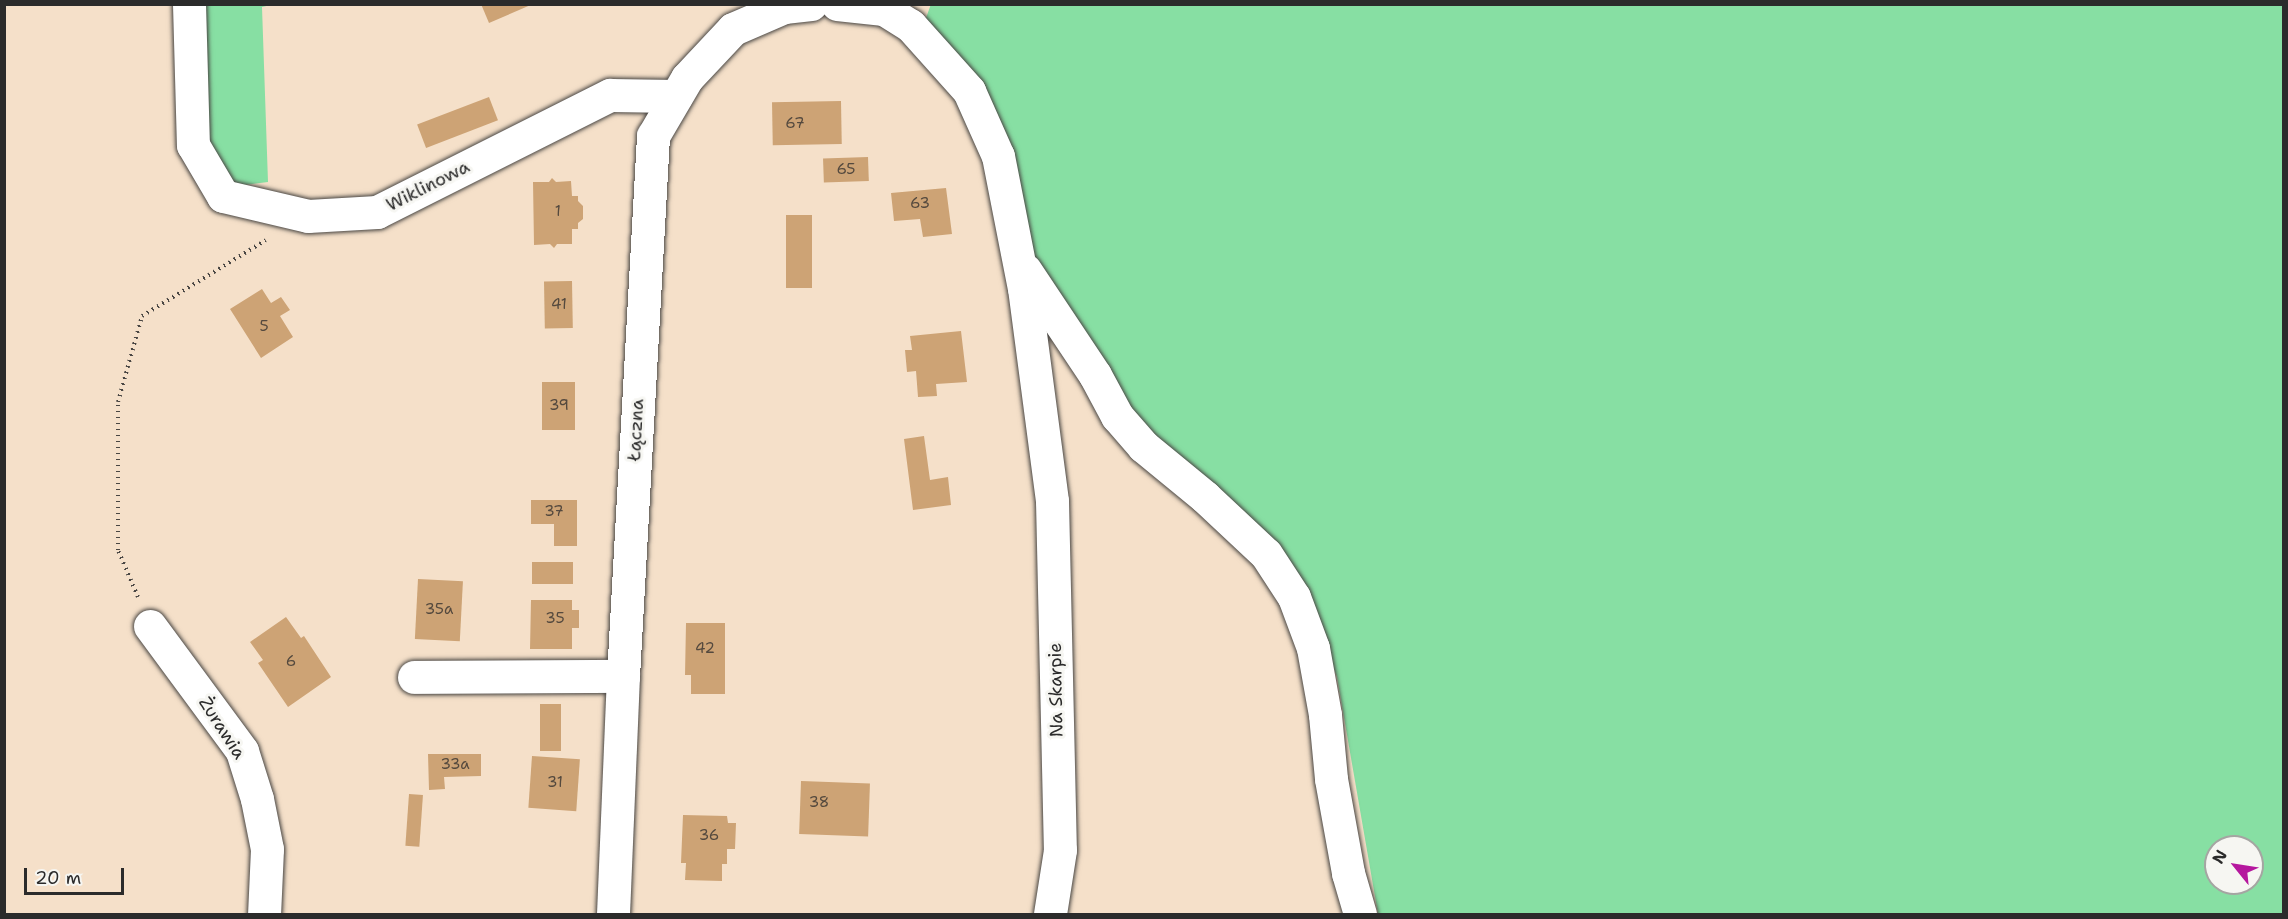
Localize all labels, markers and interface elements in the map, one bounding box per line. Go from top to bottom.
house number: 67 [785,115,805,133]
street label: Wiklinowa [383,156,473,216]
house number: 65 [836,161,856,179]
house number: 63 [910,195,930,213]
house number: 1 [555,203,561,221]
house number: 41 [551,296,567,314]
house number: 5 [259,318,269,336]
house number: 39 [549,397,569,415]
street label: Łączna [624,398,648,462]
house number: 37 [544,503,564,521]
house number: 35a [425,601,453,619]
house number: 35 [545,610,565,628]
house number: 42 [695,640,715,658]
street label: Na Skarpie [1044,643,1068,737]
house number: 6 [286,653,296,671]
street label: Żurawia [194,693,250,763]
house number: 33a [440,756,470,774]
house number: 31 [547,774,563,792]
house number: 38 [809,794,829,812]
house number: 36 [699,827,719,845]
north arrow [2204,835,2264,895]
text: N [2207,846,2232,867]
scale bar [27,856,128,894]
text: 20 m [35,866,81,890]

